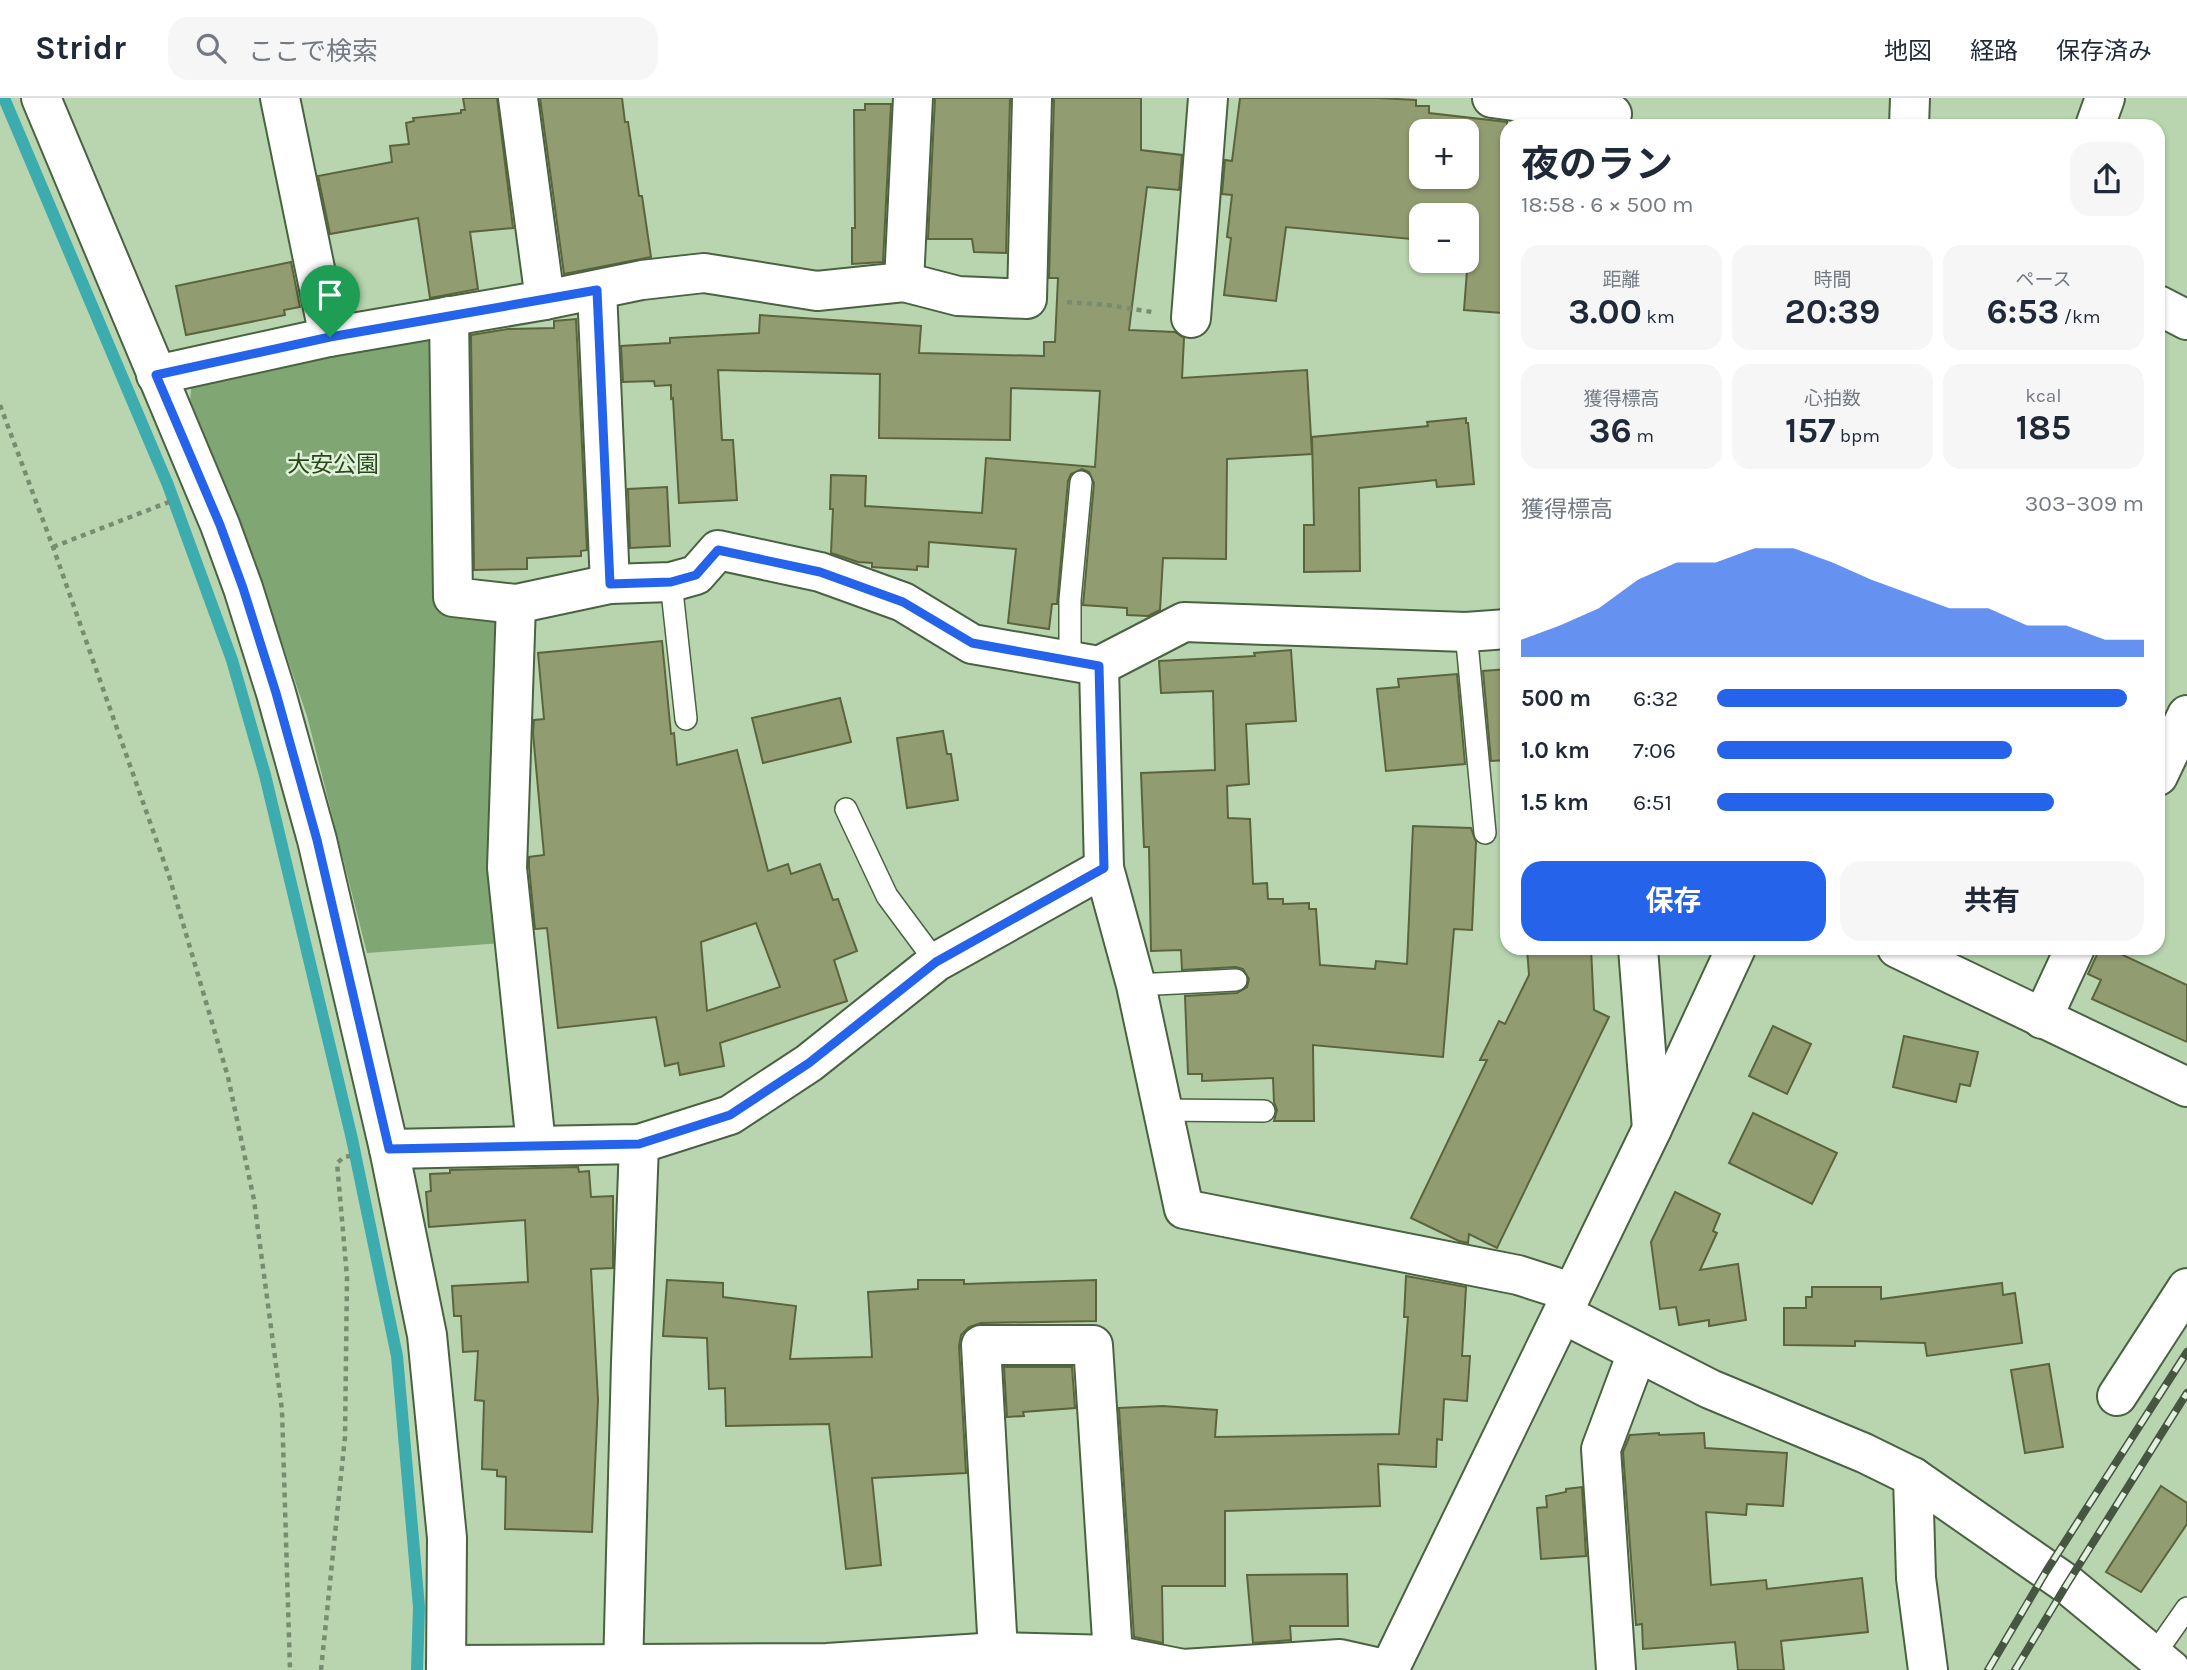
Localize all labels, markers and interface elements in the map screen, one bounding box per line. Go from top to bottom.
search box [168,17,658,80]
text: Stridr [35,29,126,67]
icon: search [192,29,230,67]
text: ここで検索 [248,36,378,67]
text: 地図 [1884,37,1932,65]
text: 経路 [1970,37,2018,65]
text: 保存済み [2056,37,2152,65]
map controls [1409,119,1479,273]
button: + [1409,119,1479,189]
text: 夜のラン [1521,142,1673,187]
button: share [2070,142,2144,216]
text: 18:58 · 6 × 500 m [1521,191,1694,218]
button: − [1409,203,1479,273]
pin [300,265,360,337]
text: 距離 [1602,269,1641,291]
text: 時間 [1813,269,1852,291]
text: ペース [2015,269,2072,291]
icon: arrive [311,276,349,314]
text: 3.00 [1568,291,1642,332]
text: 20:39 [1785,291,1880,332]
text: 6:53 [1986,291,2059,332]
text: km [1642,306,1675,328]
text: /km [2059,306,2101,328]
text: kcal [2025,385,2062,407]
text: 獲得標高 [1583,388,1660,410]
text: 心拍数 [1804,388,1861,410]
text: 185 [2016,407,2071,448]
text: 36 [1589,410,1632,451]
text: 157 [1785,410,1835,451]
text: m [1632,425,1654,447]
text: bpm [1835,425,1880,447]
park label: 大安公園 [287,451,379,478]
text: 303–309 m [2025,490,2144,517]
text: 獲得標高 [1521,496,1613,523]
text: 500 m [1521,685,1591,712]
text: 6:32 [1633,685,1678,712]
text: 1.0 km [1521,737,1590,764]
text: 7:06 [1633,737,1676,764]
text: 1.5 km [1521,789,1589,816]
text: 6:51 [1633,789,1672,816]
button: 保存 [1521,861,1826,941]
button: 共有 [1840,861,2144,941]

